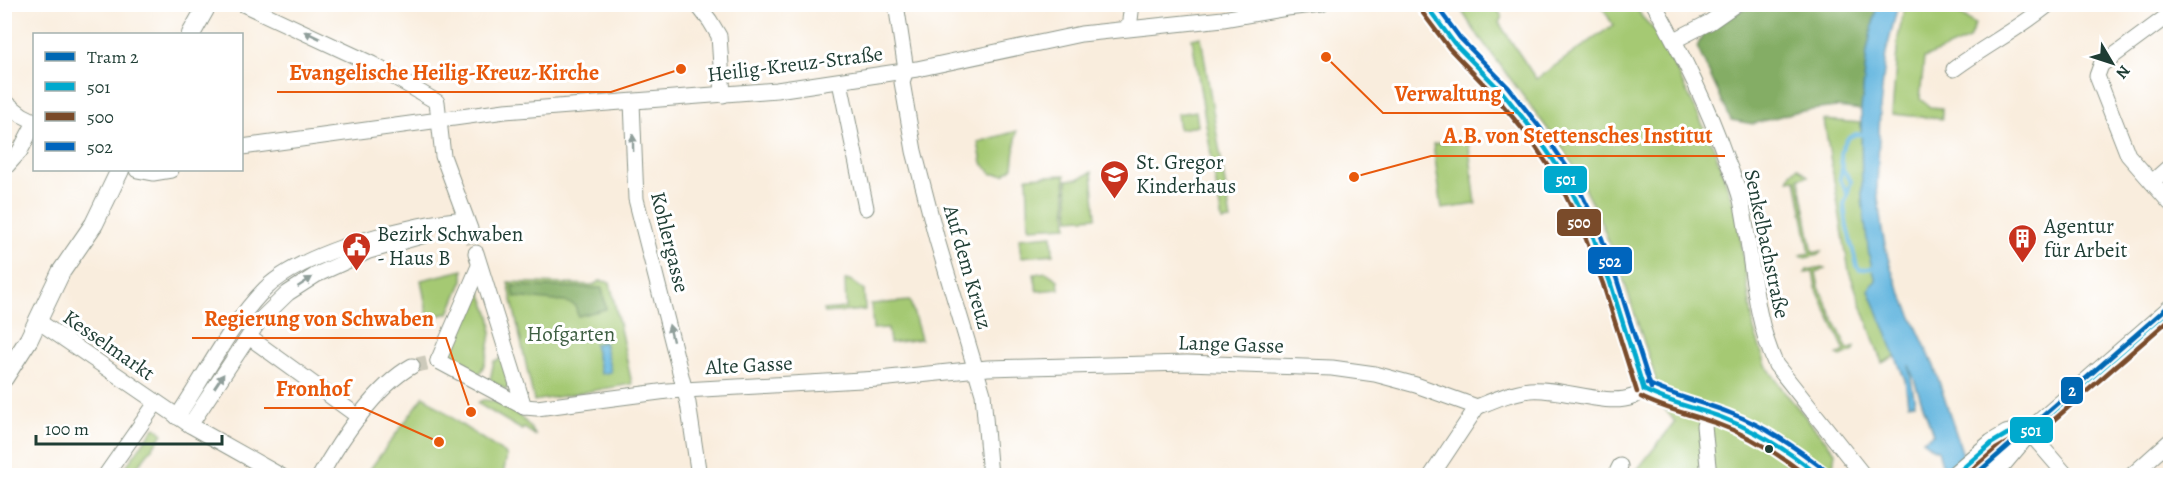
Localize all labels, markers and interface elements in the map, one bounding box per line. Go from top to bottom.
one-way arrow [302,30,320,40]
legend [33,33,243,171]
north arrow [2082,33,2142,93]
street label: Heilig-Kreuz-Straße [706,39,884,89]
text: Tram 2 [87,45,139,69]
callout: Evangelische Heilig-Kreuz-Kirche [277,52,611,92]
text: Evangelische Heilig-Kreuz-Kirche [289,58,599,88]
text: N [2110,60,2135,84]
callout: Verwaltung [1383,73,1514,113]
text: 501 [87,75,111,99]
text: Verwaltung [1394,79,1502,109]
text: 500 [87,105,114,129]
callout: A.B. von Stettensches Institut [1431,116,1725,156]
text: A.B. von Stettensches Institut [1442,121,1713,151]
one-way arrow [628,133,638,152]
text: 502 [87,135,113,159]
place label: St. Gregor Kinderhaus [1136,148,1236,200]
school or university icon: St. Gregor Kinderhaus [1099,158,1131,200]
line badge: 501 [1543,165,1588,194]
street label: Senkelbachstraße [1738,167,1796,321]
text: 501 [1556,169,1577,191]
street label: Kohlergasse [644,189,696,295]
street label: Auf dem Kreuz [937,201,999,332]
line badge: 500 [1556,208,1602,237]
text: 500 [1568,212,1590,234]
place label: Agentur für Arbeit [2043,212,2127,264]
place label: Bezirk Schwaben - Haus B [377,220,523,272]
building icon: Agentur für Arbeit [2007,222,2039,264]
public building icon: Bezirk Schwaben - Haus B [340,230,372,272]
line badge: 502 [1587,246,1633,275]
text: 502 [1599,251,1622,273]
one-way arrow [297,276,313,287]
callout: Regierung von Schwaben [192,298,446,338]
street label: Kesselmarkt [58,303,161,387]
text: Regierung von Schwaben [204,304,434,334]
park label: Hofgarten [527,320,615,348]
one-way arrow [666,324,676,342]
street label: Lange Gasse [1178,328,1284,360]
street label: Alte Gasse [704,349,793,381]
callout: Fronhof [264,368,363,408]
one-way arrow [214,373,225,389]
text: Fronhof [276,374,354,404]
line badge: 2 [2060,376,2084,405]
text: 2 [2068,380,2076,402]
scale bar [36,408,222,446]
line badge: 501 [2009,416,2054,444]
text: 100 m [45,417,89,441]
text: 501 [2021,420,2042,442]
unlabelled marker [1763,443,1775,455]

